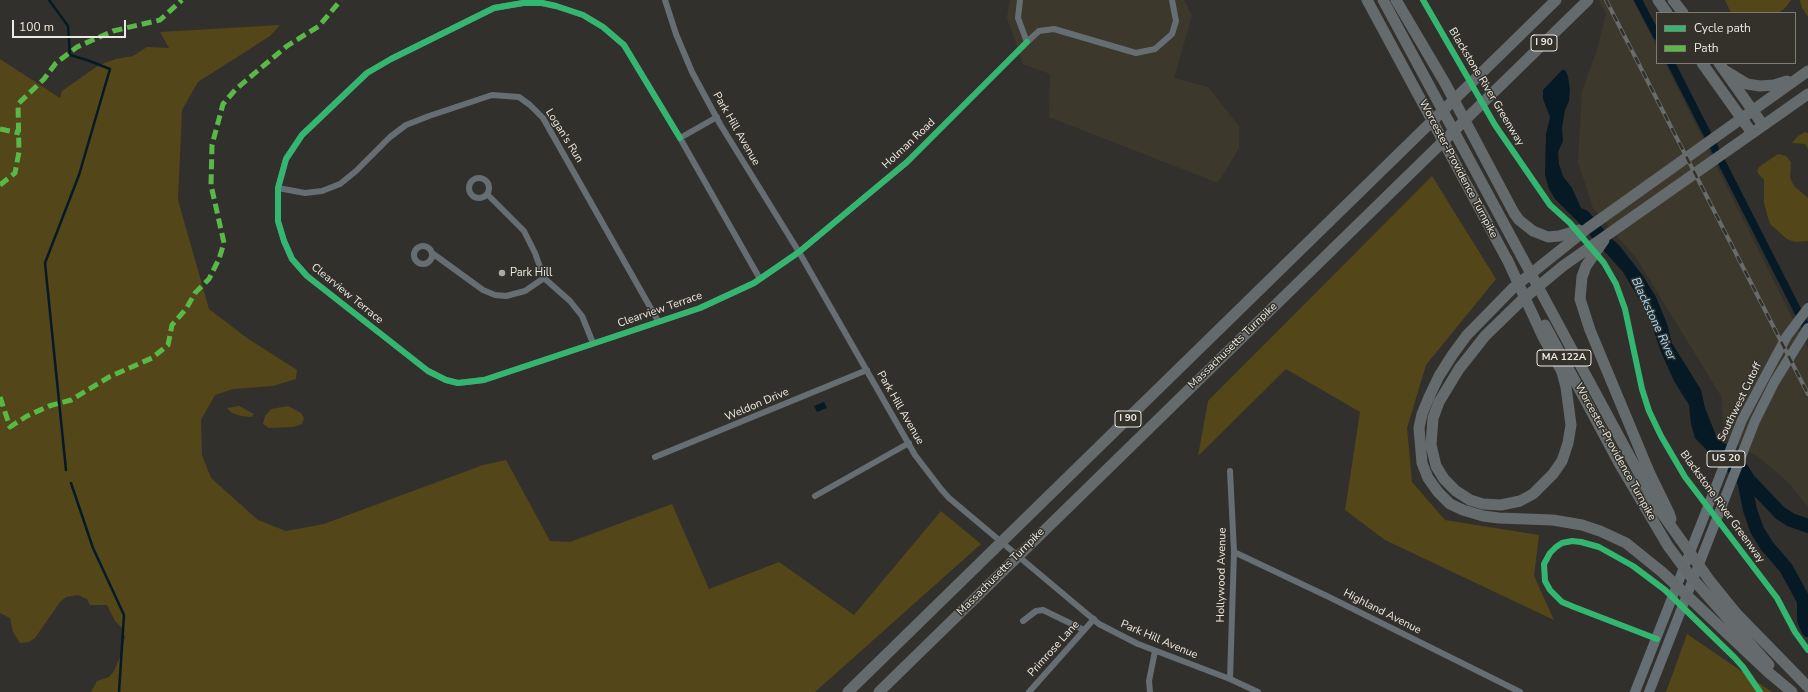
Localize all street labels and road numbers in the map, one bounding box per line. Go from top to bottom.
street label: Blackstone River Greenway [1445,26,1527,148]
road number: I 90 [1531,35,1557,51]
street label: Park Hill Avenue [710,90,762,168]
street label: Worcester-Providence Turnpike [1416,97,1500,241]
street label: Logan's Run [542,107,586,165]
street label: Holman Road [880,116,938,172]
street label: Clearview Terrace [308,261,386,327]
street label: Clearview Terrace [616,289,704,331]
street label: Massachusetts Turnpike [1186,300,1280,392]
road number: MA 122A [1537,350,1591,366]
street label: Southwest Cutoff [1715,360,1765,444]
street label: Park Hill Avenue [874,369,926,447]
street label: Worcester-Providence Turnpike [1572,381,1658,523]
street label: Weldon Drive [723,386,791,424]
road number: I 90 [1115,411,1141,427]
street label: Blackstone River Greenway [1677,448,1767,566]
road number: US 20 [1707,451,1745,467]
street label: Massachusetts Turnpike [954,525,1048,619]
street label: Hollywood Avenue [1215,527,1229,623]
street label: Highland Avenue [1341,587,1423,637]
street label: Primrose Lane [1025,618,1083,680]
street label: Park Hill Avenue [1118,618,1200,662]

